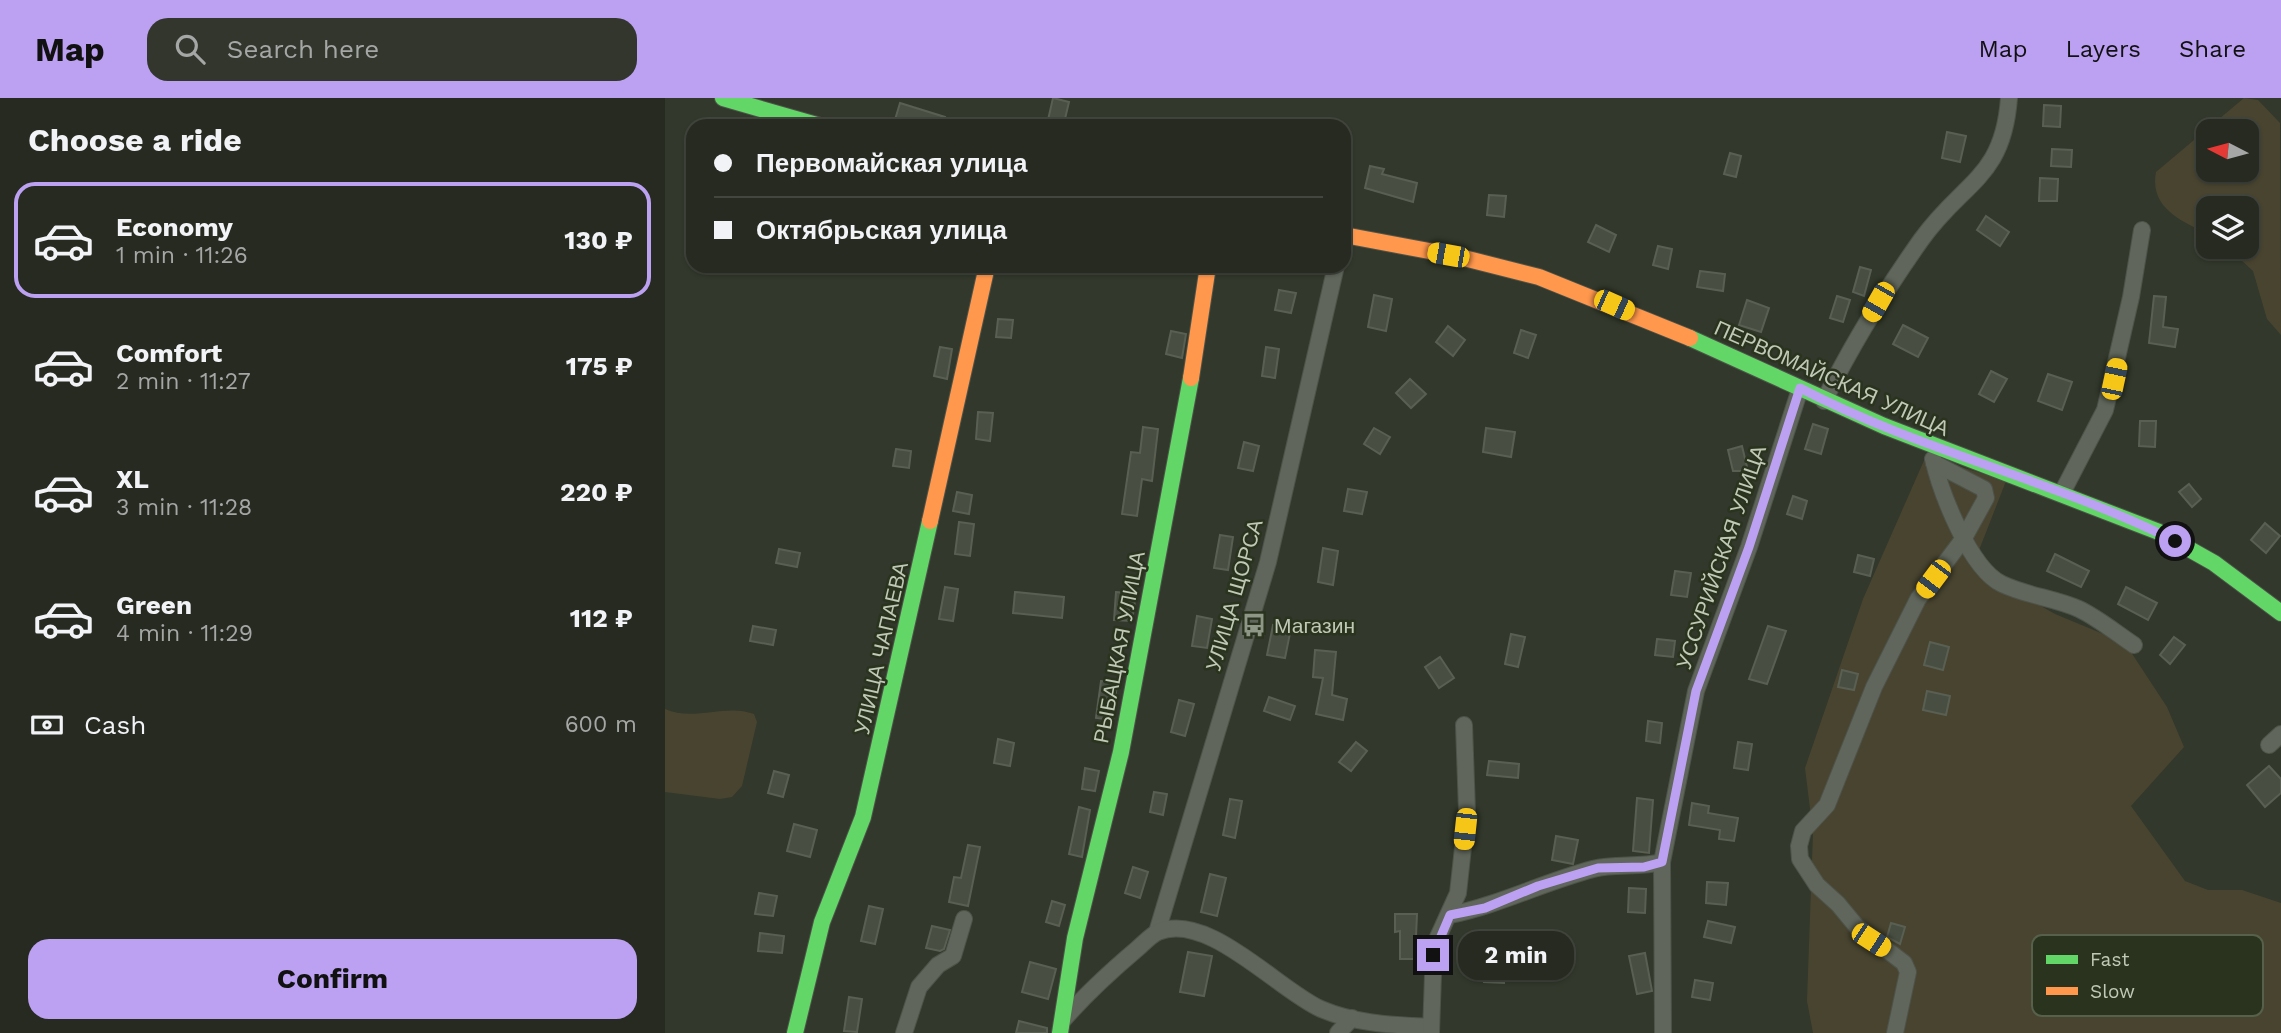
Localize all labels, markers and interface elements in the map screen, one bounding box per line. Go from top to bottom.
search box [147,18,637,81]
text: Map [35,30,105,69]
icon: search [171,30,209,68]
text: Search here [227,34,379,64]
text: Map [1979,35,2027,63]
text: Layers [2065,35,2141,63]
text: Share [2179,35,2246,63]
north arrow [2196,119,2259,182]
map controls [2196,119,2259,259]
text: Choose a ride [28,121,242,159]
text: Первомайская улица [756,148,1027,178]
button: layers [2196,196,2259,259]
icon: car [32,209,95,272]
text: Economy [116,212,233,242]
text: Октябрьская улица [756,215,1007,245]
text: 130 ₽ [564,225,633,255]
car [1426,241,1471,269]
text: 1 min · 11:26 [116,242,248,269]
car [1859,279,1898,325]
car [1591,287,1638,323]
street label: ПЕРВОМАЙСКАЯ УЛИЦА [1711,315,1953,441]
icon: car [32,335,95,398]
text: Comfort [116,338,222,368]
text: 175 ₽ [566,351,633,381]
car [2100,356,2129,402]
text: 2 min · 11:27 [116,368,251,395]
street label: УССУРИЙСКАЯ УЛИЦА [1671,442,1771,672]
icon: car [32,461,95,524]
text: XL [116,464,149,494]
text: 220 ₽ [560,477,633,507]
text: 3 min · 11:28 [116,494,252,521]
street label: УЛИЦА ЩОРСА [1200,516,1268,674]
route start [2159,525,2191,557]
street label: РЫБАЦКАЯ УЛИЦА [1088,549,1150,745]
car [1912,556,1955,602]
street label: УЛИЦА ЧАПАЕВА [849,559,913,737]
icon: car [32,587,95,650]
text: Green [116,590,192,620]
text: 112 ₽ [570,603,633,633]
bus stop icon: Магазин [1240,611,1268,639]
place label: Магазин [1274,613,1355,638]
text: 4 min · 11:29 [116,620,253,647]
icon: cash [28,706,66,744]
text: Cash [84,710,146,740]
text: 600 m [565,711,637,738]
car [1453,807,1478,851]
car [1848,920,1895,960]
callout: 2 min [1457,930,1573,980]
legend [2032,935,2263,1016]
button: Confirm [28,939,637,1019]
route end [1417,939,1449,971]
text: 2 min [1485,942,1547,969]
text: Fast [2090,948,2129,971]
text: Slow [2090,980,2135,1003]

